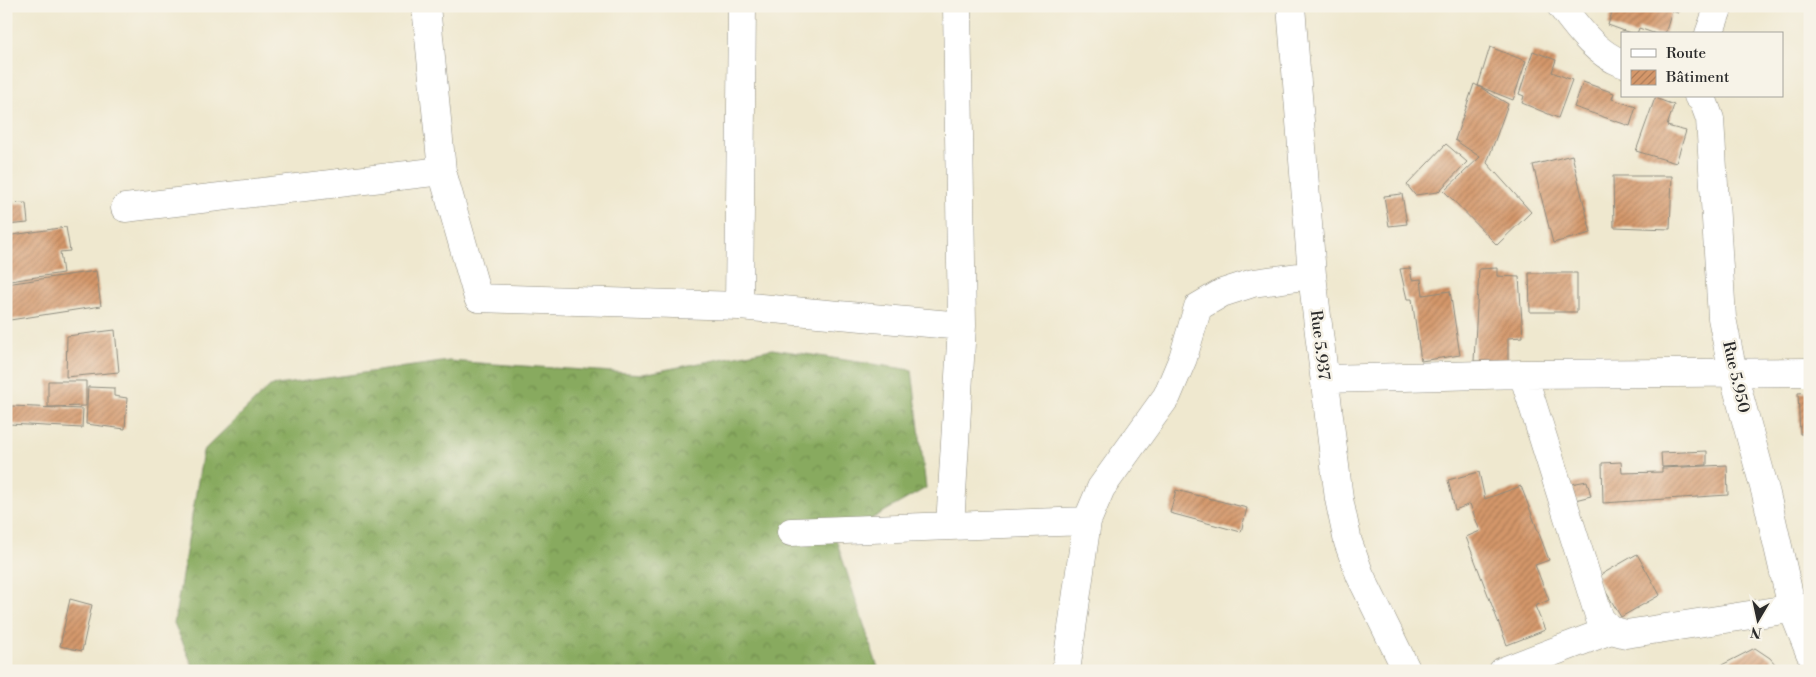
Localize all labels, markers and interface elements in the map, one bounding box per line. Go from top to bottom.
legend [1621,32,1784,98]
text: Route [1666,44,1706,63]
text: Bâtiment [1665,68,1730,87]
street label: Rue 5.937 [1306,309,1334,381]
street label: Rue 5.950 [1718,339,1754,415]
north arrow [1734,594,1784,644]
text: N [1749,622,1763,642]

